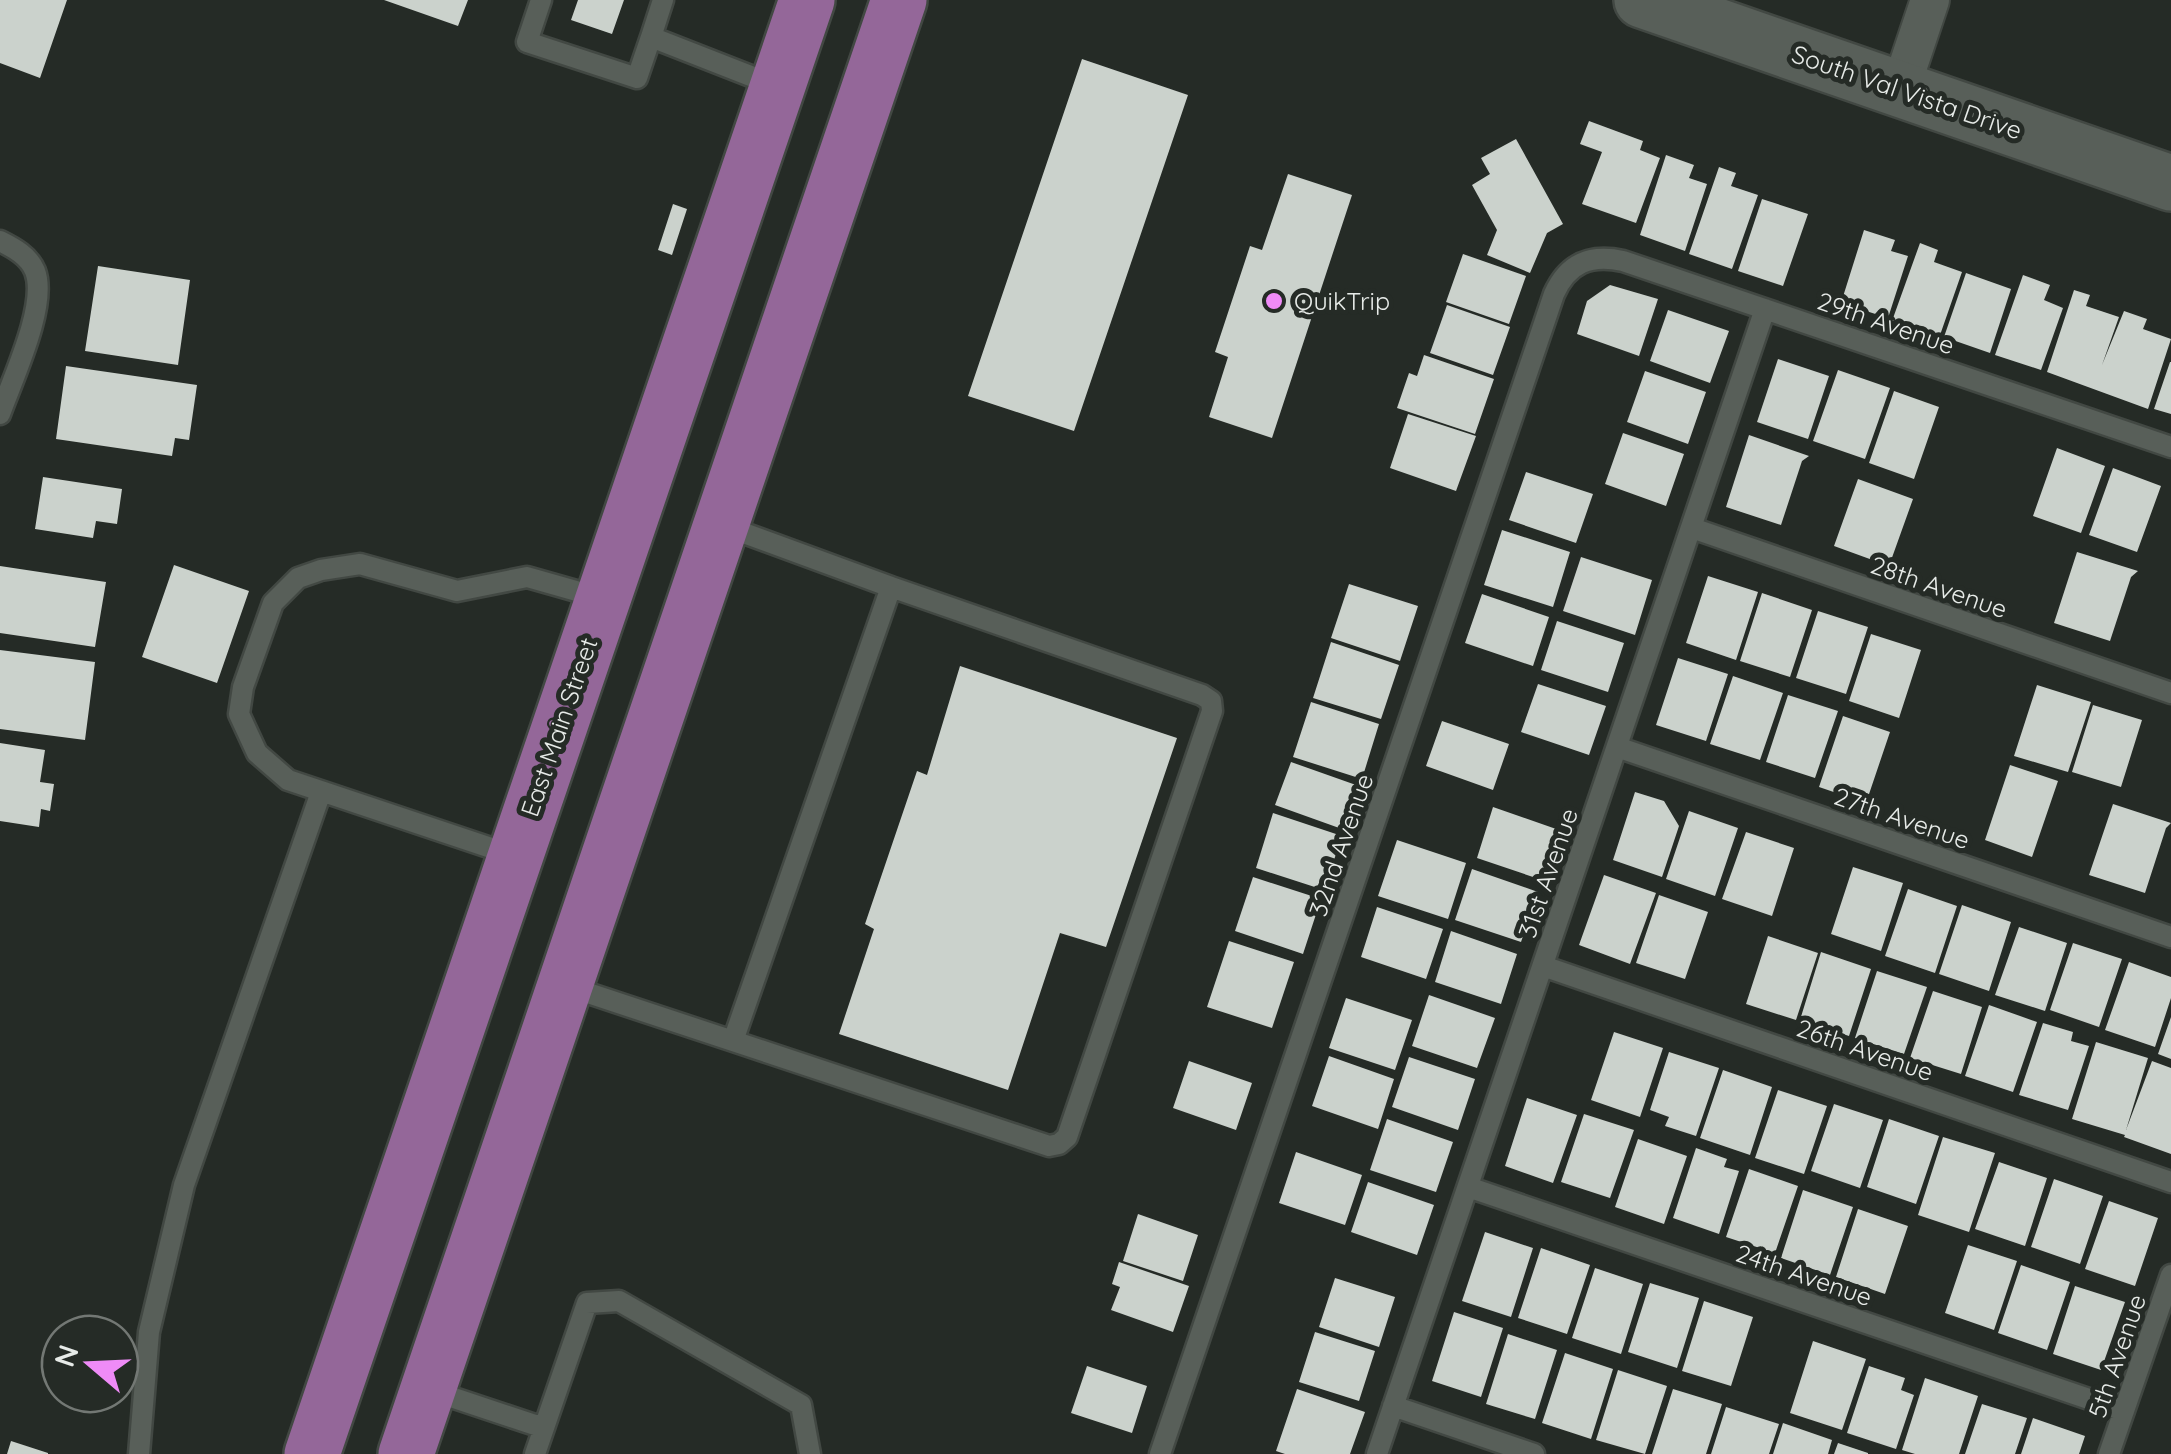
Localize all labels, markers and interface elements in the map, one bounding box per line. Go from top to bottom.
street label: South Val Vista Drive [1788,38,2026,145]
place label: QuikTrip [1294,285,1390,316]
street label: 29th Avenue [1814,285,1959,360]
marker: QuikTrip [1263,290,1285,312]
street label: 28th Avenue [1867,549,2012,624]
street label: East Main Street [513,633,604,820]
street label: 32nd Avenue [1302,769,1379,920]
street label: 27th Avenue [1830,780,1974,855]
street label: 31st Avenue [1511,804,1584,942]
street label: 26th Avenue [1793,1012,1937,1087]
street label: 24th Avenue [1732,1237,1876,1312]
street label: 5th Avenue [2081,1290,2152,1422]
north arrow [40,1314,140,1414]
text: N [46,1340,86,1371]

